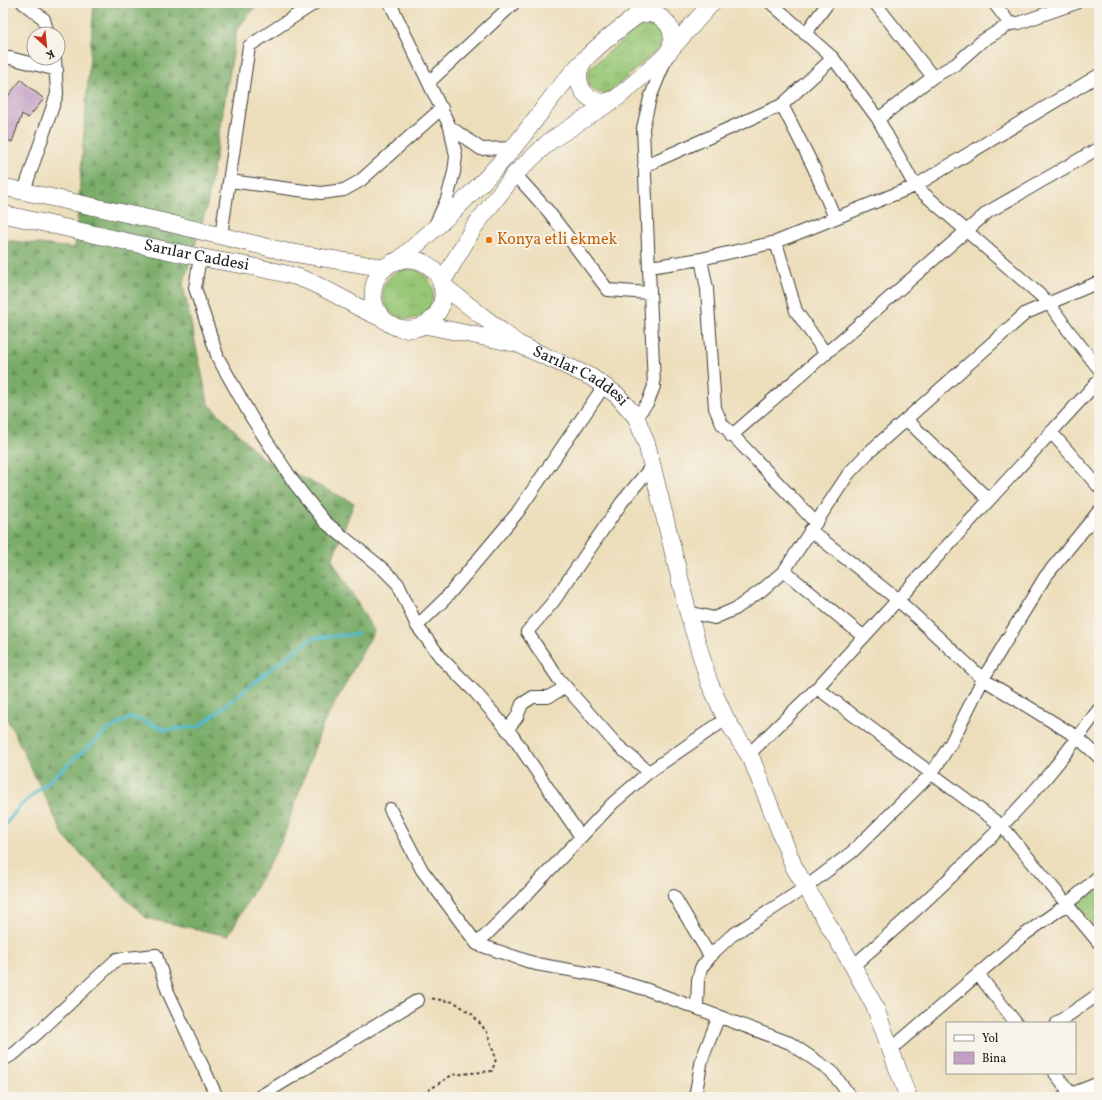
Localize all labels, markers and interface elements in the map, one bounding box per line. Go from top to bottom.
north arrow [26,26,66,66]
text: K [43,45,57,62]
place label: Konya etli ekmek [497,229,618,251]
street label: Sarılar Caddesi [142,235,251,277]
marker: Konya etli ekmek [484,235,494,245]
street label: Sarılar Caddesi [529,341,633,411]
legend [946,1022,1076,1074]
text: Yol [982,1031,999,1047]
text: Bina [982,1051,1006,1067]

